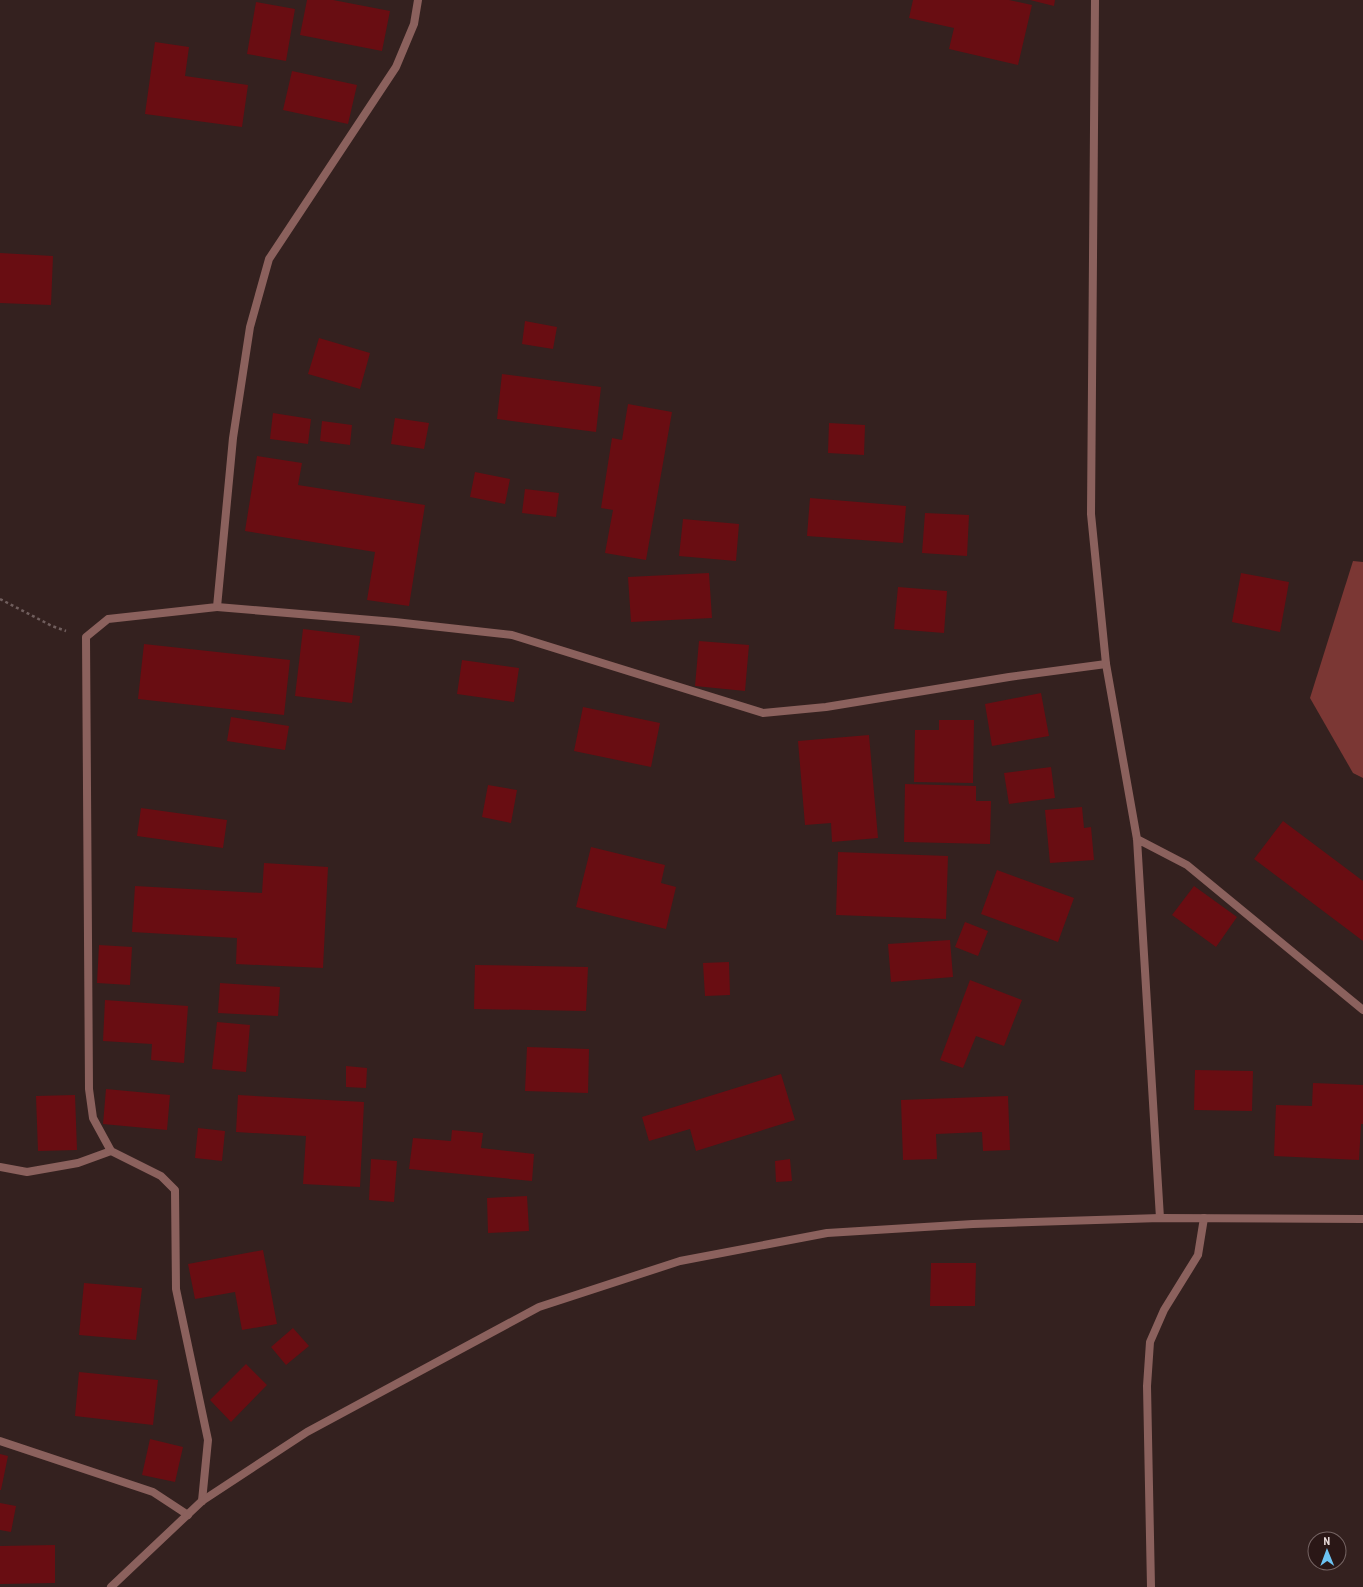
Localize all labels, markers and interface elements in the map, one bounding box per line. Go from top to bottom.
north arrow [1307,1531,1347,1571]
text: N [1323,1535,1331,1548]

